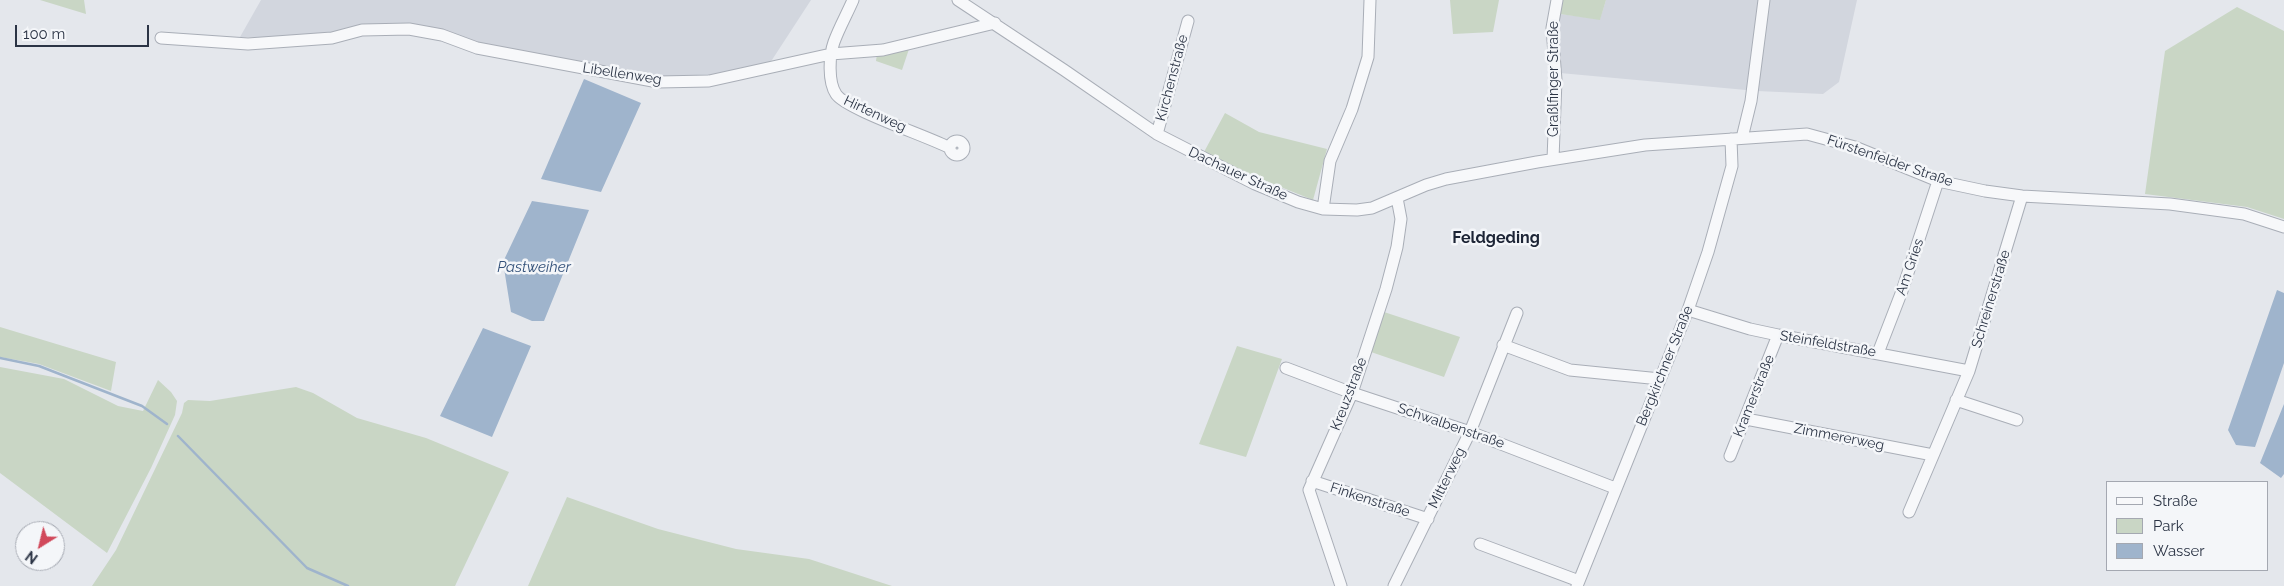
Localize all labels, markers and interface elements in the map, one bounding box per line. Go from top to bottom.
scale bar [18,15,151,47]
street label: Graßlfinger Straße [1546,21,1562,137]
text: 100 m [23,25,65,43]
street label: Kirchenstraße [1152,33,1192,123]
street label: Libellenweg [581,59,663,89]
street label: Hirtenweg [841,92,909,136]
street label: Fürstenfelder Straße [1825,132,1955,190]
street label: Dachauer Straße [1186,144,1290,204]
district label: Feldgeding [1452,228,1540,248]
street label: Am Gries [1892,236,1928,298]
street label: Schreinerstraße [1968,248,2014,350]
water label: Pastweiher [497,258,571,276]
street label: Bergkirchner Straße [1633,303,1697,429]
street label: Steinfeldstraße [1779,327,1877,361]
street label: Kramerstraße [1730,352,1778,440]
street label: Kreuzstraße [1327,355,1371,433]
street label: Schwalbenstraße [1395,400,1507,452]
street label: Zimmererweg [1792,420,1886,454]
street label: Mitterweg [1425,445,1469,511]
street label: Finkenstraße [1328,479,1412,521]
legend [2106,481,2269,571]
text: Straße [2153,492,2197,510]
text: Park [2153,517,2184,535]
north arrow [15,521,65,571]
text: Wasser [2153,542,2205,560]
text: N [23,548,41,567]

